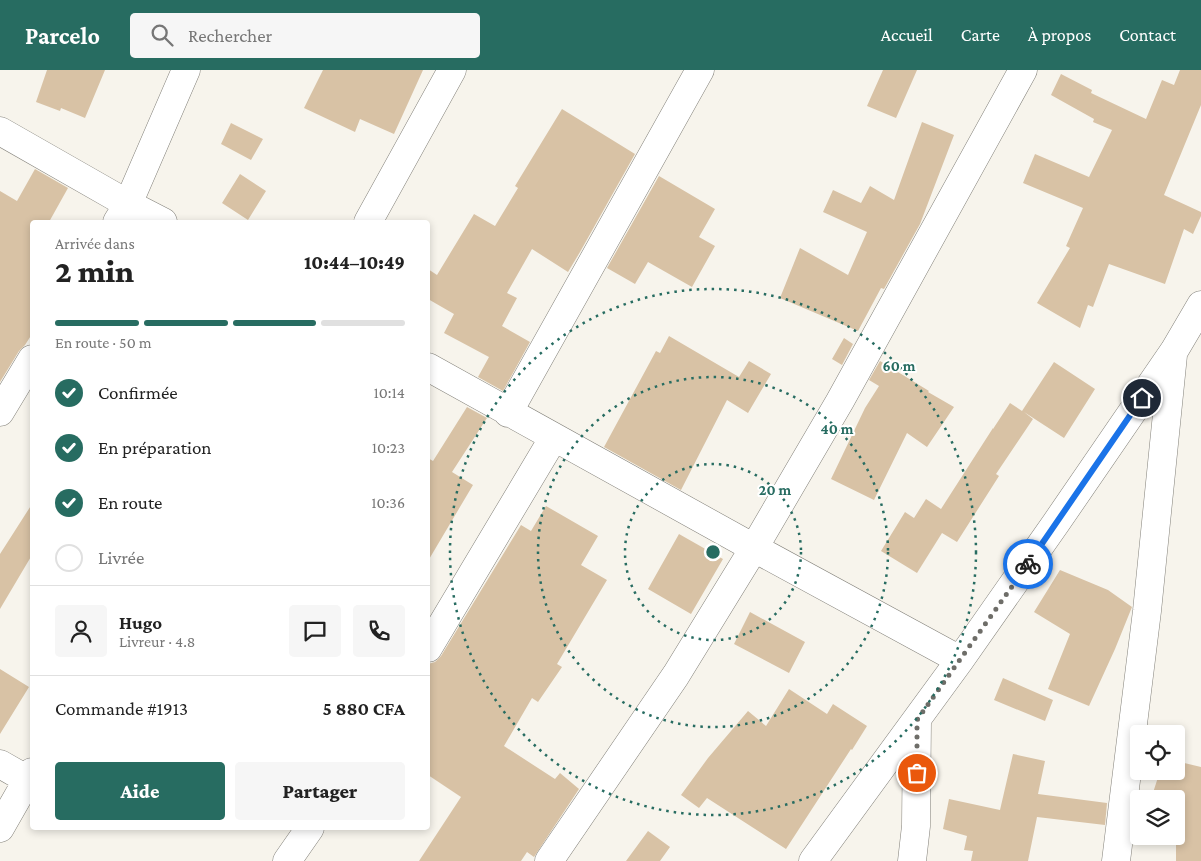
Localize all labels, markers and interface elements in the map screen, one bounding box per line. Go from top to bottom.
search box [130,13,480,58]
icon: search [148,21,176,49]
text: Parcelo [25,22,100,49]
text: Rechercher [188,25,272,46]
text: Accueil [881,25,933,45]
text: Carte [961,25,1000,45]
text: À propos [1028,25,1091,45]
text: Contact [1119,25,1176,45]
text: Arrivée dans [55,235,135,252]
text: 10:44–10:49 [304,252,405,273]
text: 2 min [55,253,134,289]
text: En route · 50 m [55,334,152,351]
text: 60 m [883,358,916,374]
pin [1121,377,1163,419]
icon: check [55,379,83,407]
text: Confirmée [98,382,178,403]
text: 10:14 [374,384,405,401]
icon: home [1128,384,1156,412]
text: 40 m [821,421,854,437]
icon: check [55,434,83,462]
text: En préparation [98,437,212,458]
text: 10:23 [372,439,405,456]
text: 20 m [759,482,791,498]
icon: check [55,489,83,517]
text: En route [98,492,162,513]
text: 10:36 [371,494,405,511]
courier [1003,539,1053,589]
centre of rings [704,543,722,561]
text: Livrée [98,547,144,568]
icon: bike [1014,550,1042,578]
button: person [55,605,107,657]
button: chat [289,605,341,657]
button: phone [353,605,405,657]
text: Hugo [119,612,162,633]
text: Livreur · 4.8 [119,633,195,650]
text: Commande #1913 [55,698,188,719]
text: 5 880 CFA [322,698,405,719]
map controls [1130,725,1185,845]
button: locate [1130,725,1185,780]
pin [896,752,938,794]
icon: bag [903,759,931,787]
button: Aide [55,762,225,820]
button: Partager [235,762,405,820]
button: layers [1130,790,1185,845]

